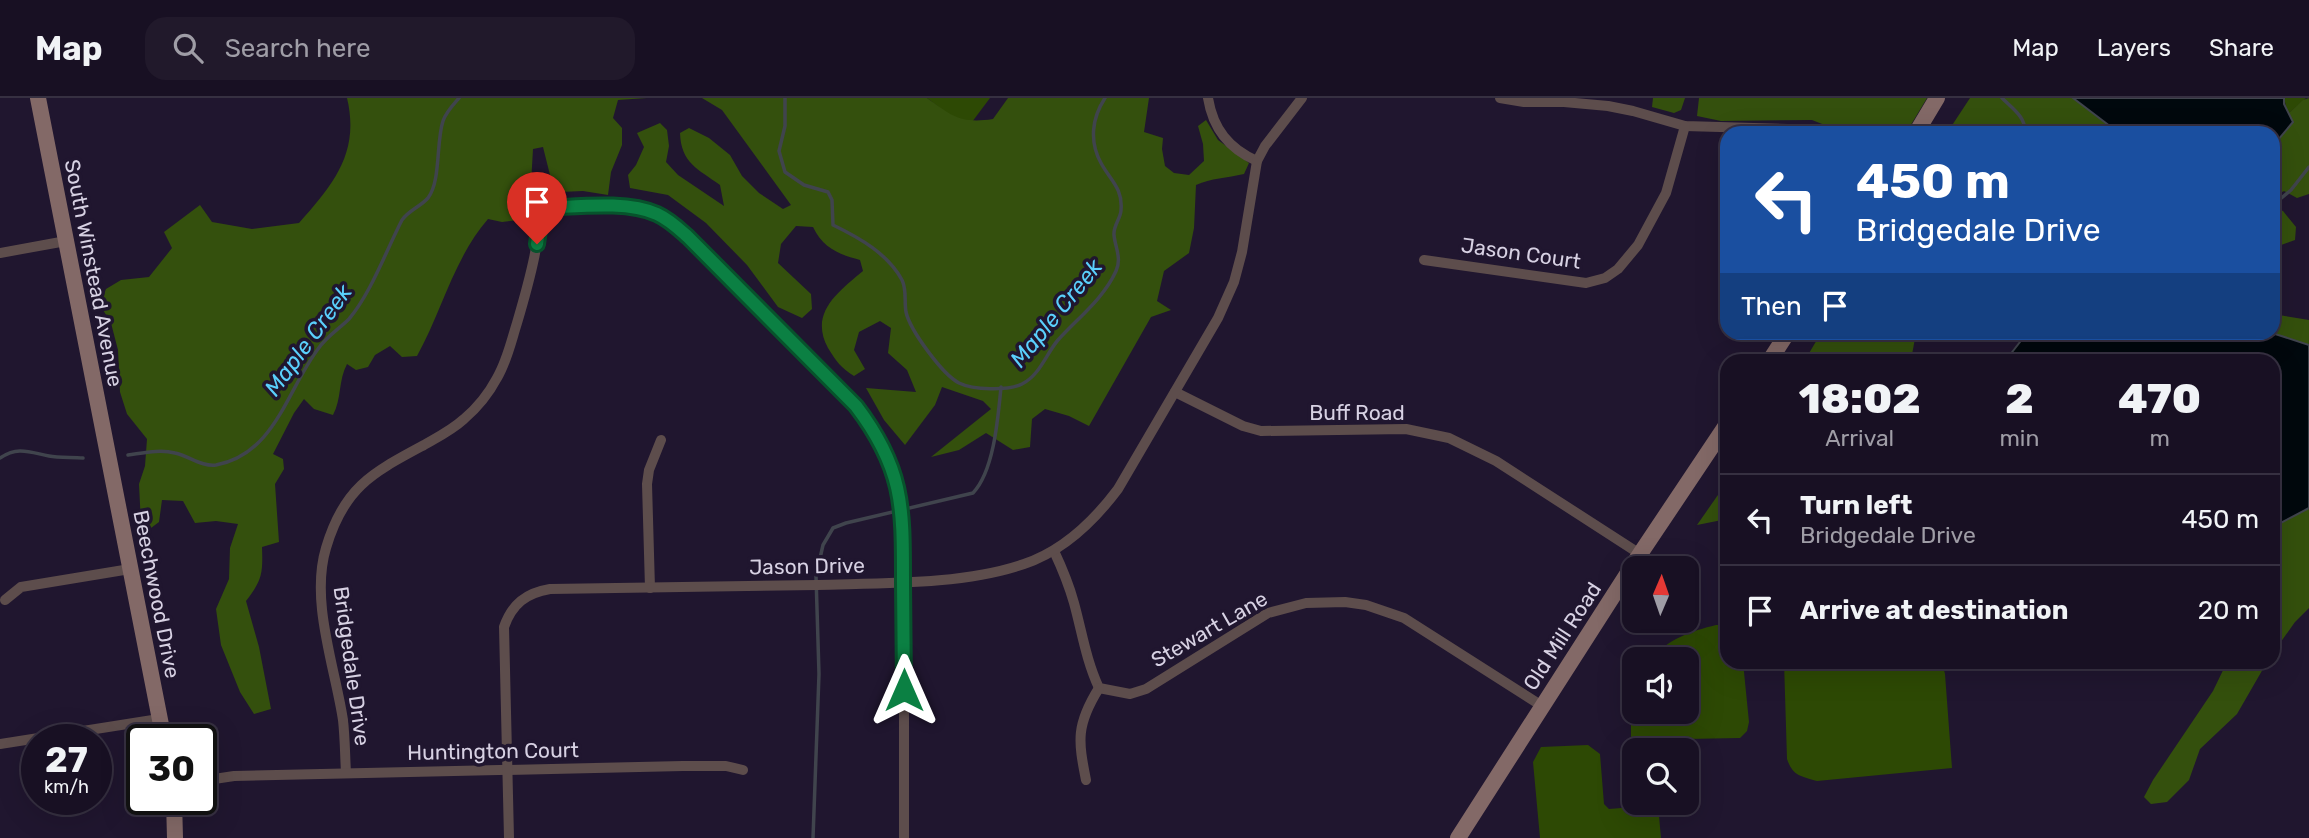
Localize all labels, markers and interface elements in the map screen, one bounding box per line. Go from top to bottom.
search box [145,17,635,80]
text: Map [35,29,103,68]
icon: search [169,29,207,67]
text: Search here [225,33,370,64]
text: Map [2012,34,2059,62]
text: Layers [2097,34,2171,62]
text: Share [2209,34,2274,62]
text: 450 m [1856,152,2010,210]
icon: left [1741,154,1832,245]
street label: South Winstead Avenue [60,157,128,389]
pin [507,172,567,244]
icon: arrive [518,183,556,221]
text: Bridgedale Drive [1856,211,2101,249]
street label: Jason Court [1460,232,1582,274]
water label: Maple Creek [1004,252,1109,373]
water label: Maple Creek [258,278,359,401]
icon: arrive [1816,287,1854,325]
text: Then [1741,291,1802,322]
text: 18:02 [1799,374,1921,424]
text: 2 [2005,374,2034,424]
text: 470 [2118,374,2201,424]
street label: Buff Road [1309,400,1405,425]
text: Arrival [1825,424,1894,452]
text: min [1999,424,2039,452]
text: m [2149,424,2170,452]
text: Turn left [1800,490,1912,521]
icon: left [1741,501,1779,539]
text: 450 m [2181,504,2259,535]
street label: Beechwood Drive [128,508,186,680]
text: Bridgedale Drive [1800,521,1976,549]
street label: Jason Drive [749,552,865,580]
north arrow [1622,556,1699,634]
map controls [1622,556,1699,815]
street label: Old Mill Road [1518,577,1606,695]
street label: Bridgedale Drive [328,585,376,747]
street label: Stewart Lane [1146,586,1272,672]
icon: arrive [1741,592,1779,630]
text: Arrive at destination [1800,595,2068,626]
text: 20 m [2198,595,2259,626]
button: sound [1622,647,1699,724]
position arrow [867,653,941,727]
speed limit sign: 30 [126,724,217,815]
street label: Huntington Court [407,737,579,765]
button: search [1622,738,1699,815]
text: 27 [45,739,88,781]
text: km/h [44,776,89,798]

